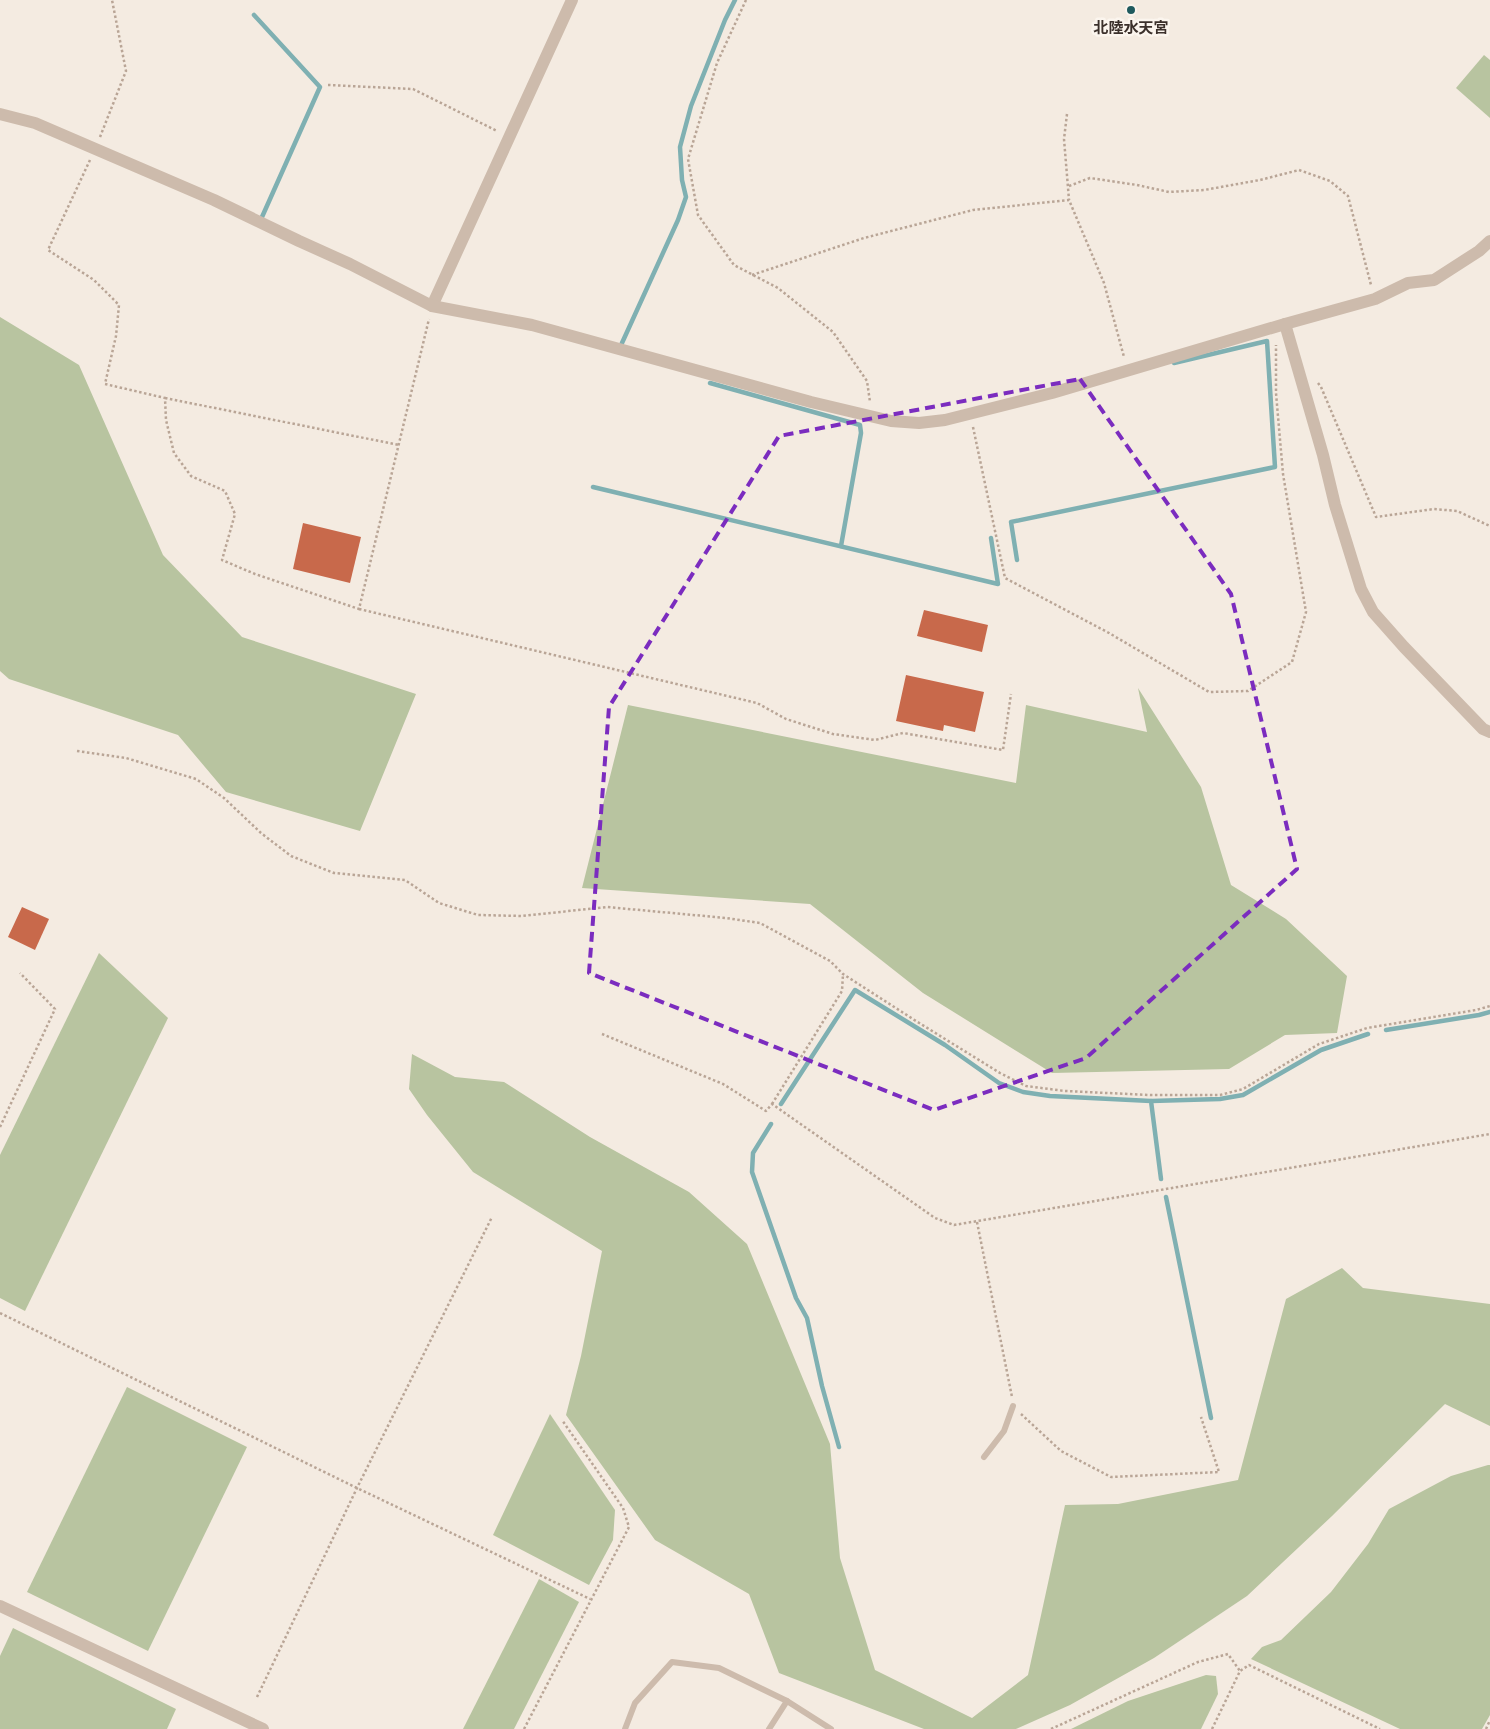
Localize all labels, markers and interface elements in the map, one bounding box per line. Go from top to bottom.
marker: 北陸水天宮 [1125,4,1137,16]
place label: 北陸水天宮 [1093,17,1169,37]

